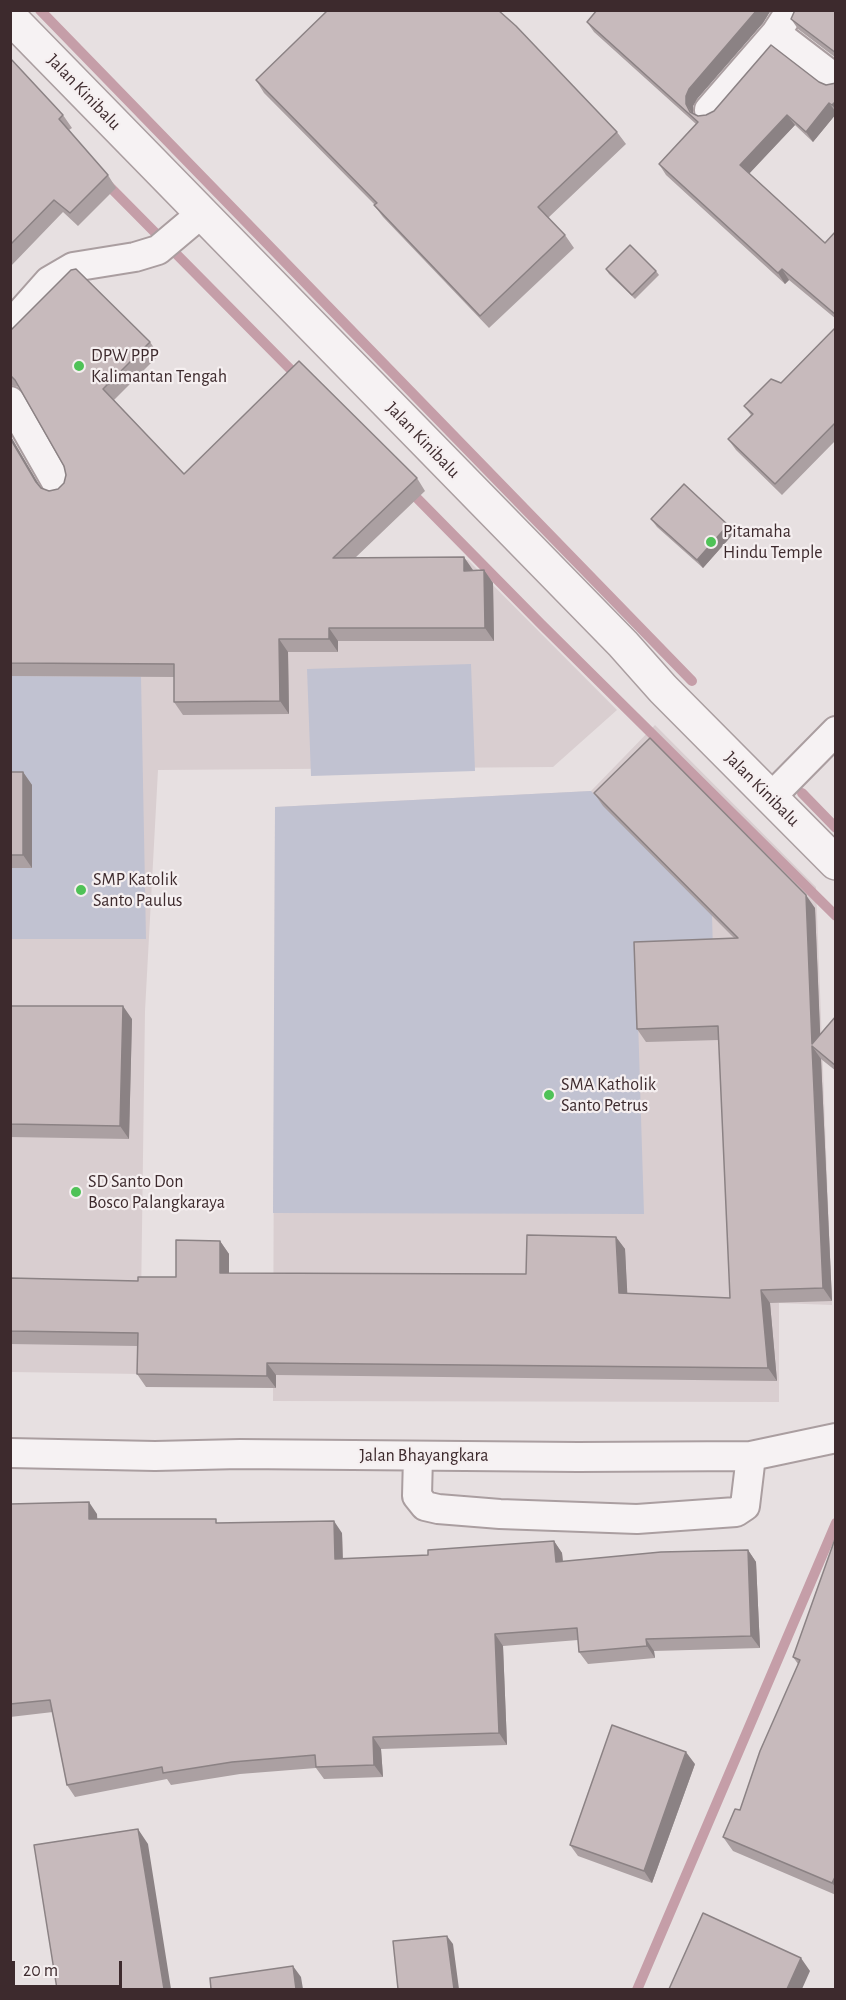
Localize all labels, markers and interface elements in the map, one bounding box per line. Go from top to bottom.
street label: Jalan Kinibalu [42,49,126,135]
place label: DPW PPP Kalimantan Tengah [91,345,227,388]
marker: DPW PPP Kalimantan Tengah [72,359,86,373]
street label: Jalan Kinibalu [381,397,465,483]
place label: Pitamaha Hindu Temple [723,521,823,564]
marker: Pitamaha Hindu Temple [704,535,718,549]
street label: Jalan Kinibalu [720,747,804,831]
place label: SMP Katolik Santo Paulus [93,869,183,912]
marker: SMP Katolik Santo Paulus [74,883,88,897]
place label: SMA Katholik Santo Petrus [561,1074,656,1116]
marker: SMA Katholik Santo Petrus [542,1088,556,1102]
place label: SD Santo Don Bosco Palangkaraya [88,1171,225,1214]
marker: SD Santo Don Bosco Palangkaraya [69,1185,83,1199]
street label: Jalan Bhayangkara [359,1445,489,1467]
scale bar [15,1949,124,1987]
text: 20 m [23,1962,58,1980]

